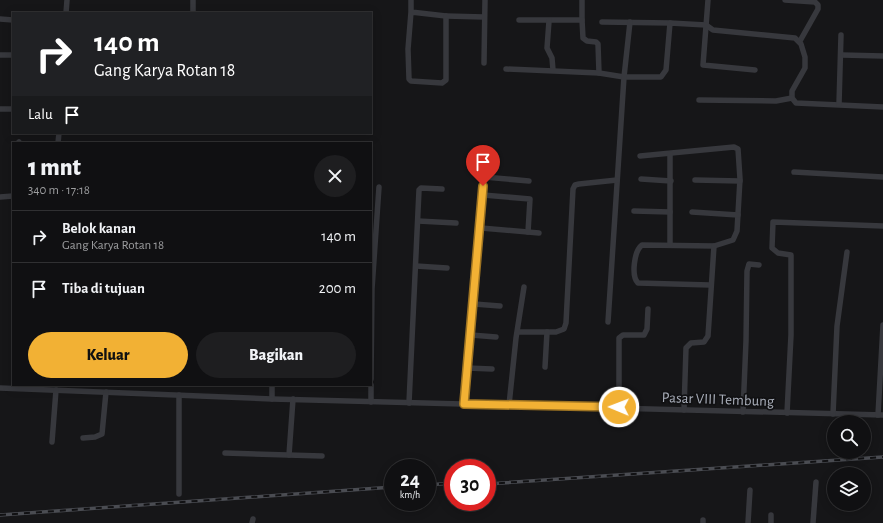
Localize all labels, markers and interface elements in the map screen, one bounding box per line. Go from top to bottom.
icon: right [28,28,80,80]
text: 140 m [94,29,160,57]
text: Gang Karya Rotan 18 [94,62,235,80]
icon: arrive [61,104,83,126]
text: Lalu [28,107,53,122]
pin [466,145,500,186]
icon: arrive [472,151,494,173]
button: close [314,155,356,197]
text: 1 mnt [28,156,81,180]
text: 340 m · 17:18 [28,184,90,197]
text: Belok kanan [62,221,136,236]
icon: right [28,226,50,248]
text: 140 m [321,229,356,244]
text: Gang Karya Rotan 18 [62,239,164,252]
icon: arrive [28,278,50,300]
text: Tiba di tujuan [62,281,145,296]
text: 200 m [319,281,356,296]
button: Keluar [28,332,188,378]
button: Bagikan [196,332,356,378]
position arrow [598,386,640,428]
street label: Pasar VIII Tembung [661,390,775,409]
map controls [827,415,871,511]
button: search [827,415,871,459]
speed limit sign: 30 [444,459,496,511]
button: layers [827,467,871,511]
text: 24 [400,470,420,490]
text: km/h [400,490,420,500]

